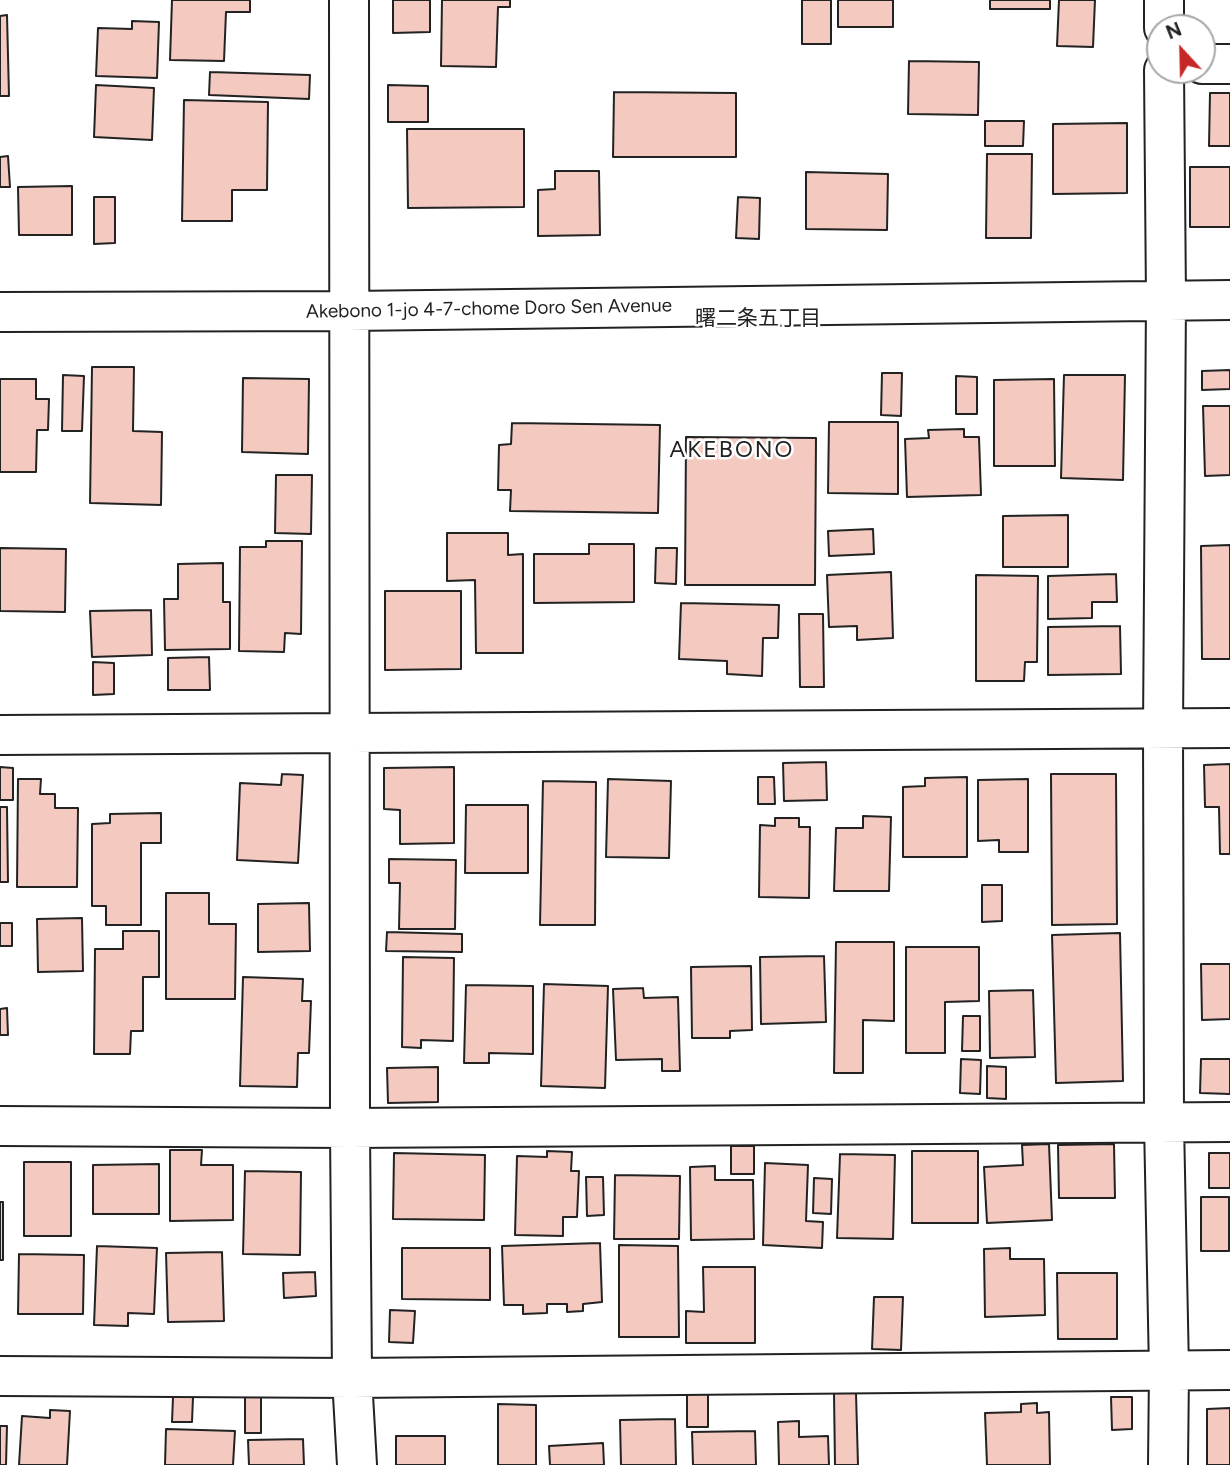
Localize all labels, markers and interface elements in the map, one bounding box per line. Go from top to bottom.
north arrow [1146,14,1216,84]
text: N [1163,18,1185,44]
street label: Akebono 1-jo 4-7-chome Doro Sen Avenue [306,294,672,324]
district label: 曙二条五丁目 [695,306,821,332]
district label: AKEBONO [670,436,794,464]

